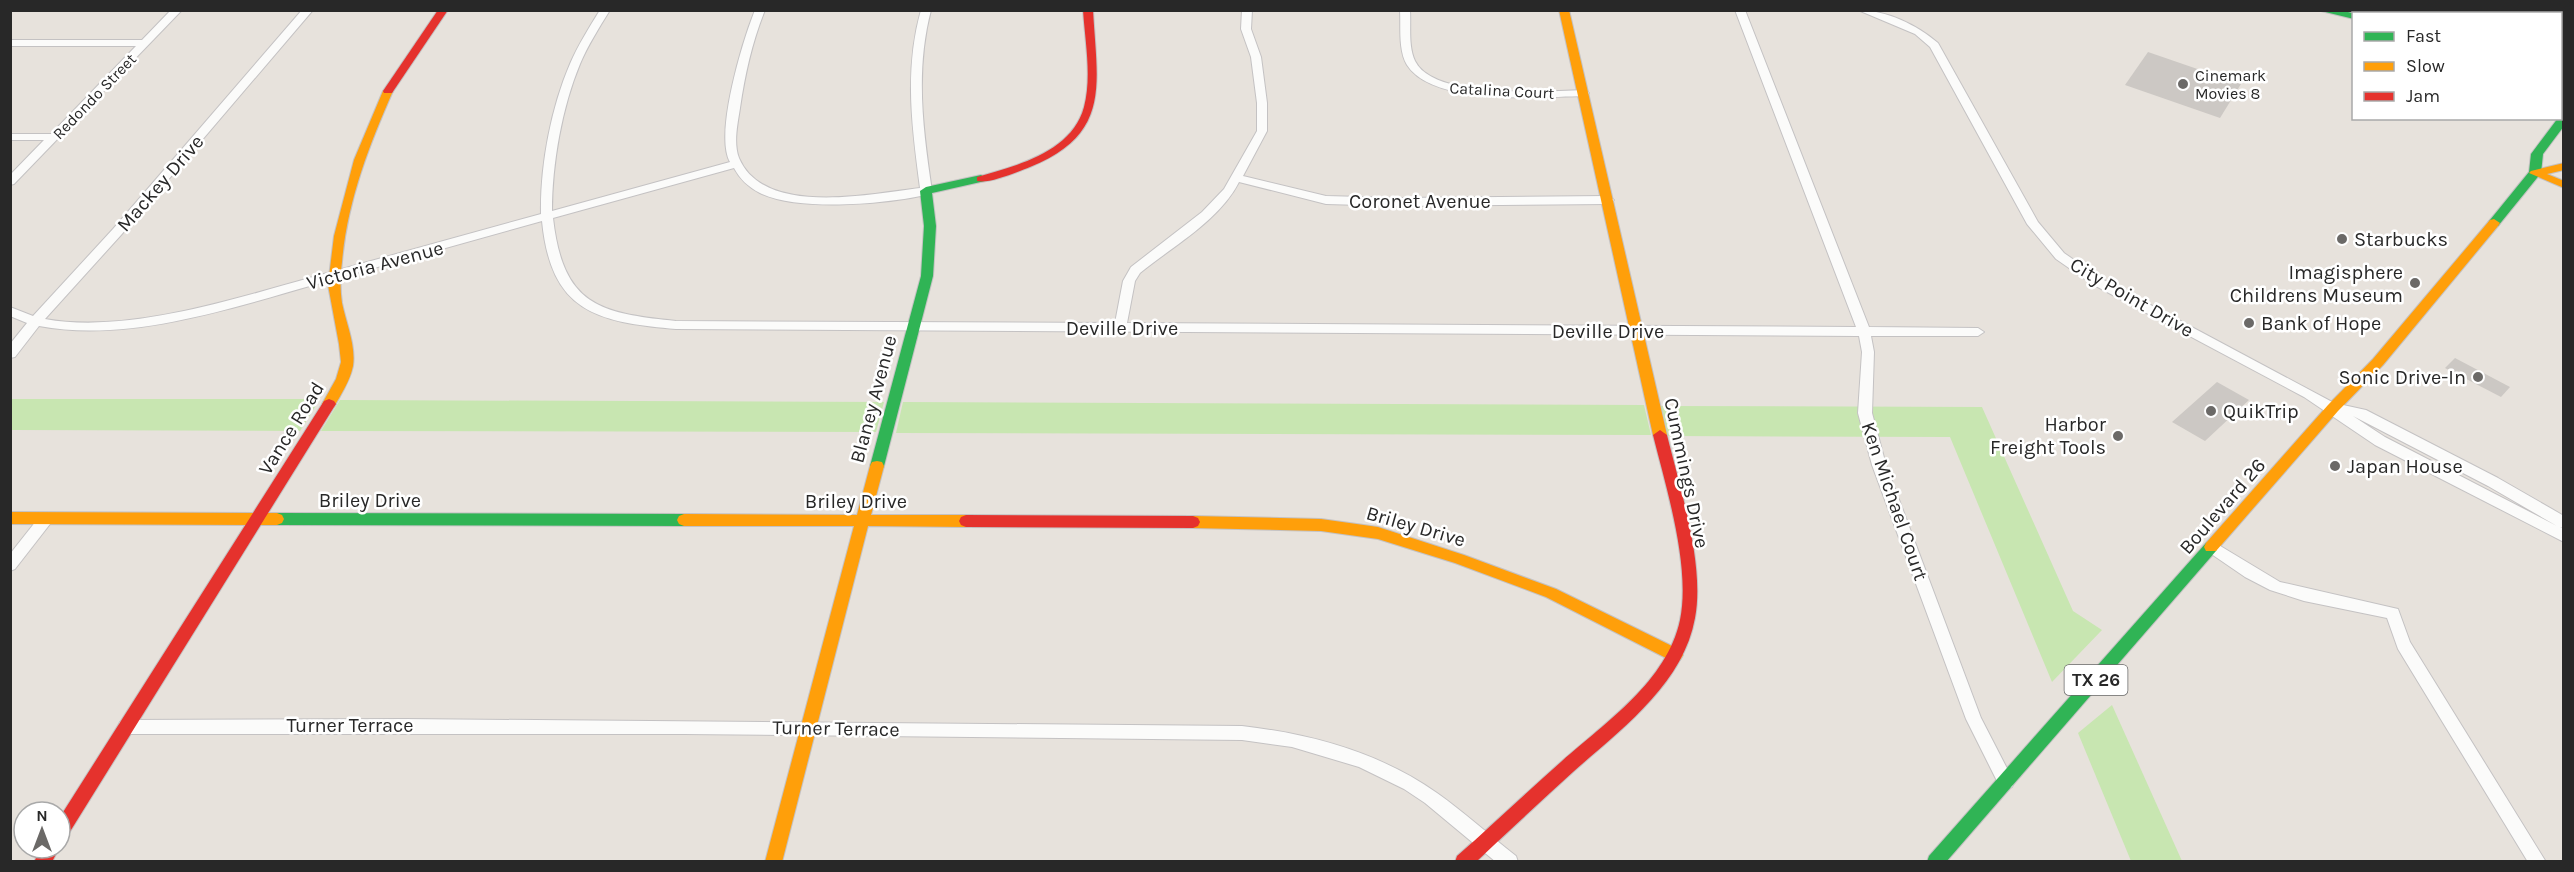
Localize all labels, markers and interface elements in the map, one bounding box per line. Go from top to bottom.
legend [2352,12,2562,120]
text: Fast [2406,25,2441,47]
street label: Redondo Street [49,50,140,143]
text: Slow [2406,55,2445,77]
place label: Cinemark Movies 8 [2195,66,2266,103]
marker: Cinemark Movies 8 [2176,77,2190,91]
street label: Catalina Court [1449,78,1555,103]
text: Jam [2406,85,2440,107]
street label: Mackey Drive [112,130,209,236]
street label: Coronet Avenue [1349,190,1491,213]
place label: Starbucks [2354,228,2448,251]
marker: Starbucks [2335,232,2349,246]
street label: Victoria Avenue [304,236,446,295]
street label: City Point Drive [2066,253,2198,342]
place label: Imagisphere Childrens Museum [2230,261,2403,307]
marker: Imagisphere Childrens Museum [2408,276,2422,290]
place label: Bank of Hope [2261,312,2381,335]
marker: Bank of Hope [2242,316,2256,330]
street label: Deville Drive [1066,317,1178,340]
street label: Deville Drive [1552,320,1664,343]
street label: Blaney Avenue [845,333,902,466]
place label: Sonic Drive-In [2339,366,2466,389]
marker: Sonic Drive-In [2471,370,2485,384]
street label: Vance Road [254,378,329,479]
street label: Cummings Drive [1659,396,1714,550]
place label: QuikTrip [2223,400,2299,423]
marker: QuikTrip [2204,404,2218,418]
place label: Harbor Freight Tools [1990,413,2107,459]
street label: Ken Michael Court [1857,419,1933,584]
marker: Harbor Freight Tools [2111,429,2125,443]
street label: Boulevard 26 [2175,454,2270,559]
place label: Japan House [2347,455,2463,478]
marker: Japan House [2328,459,2342,473]
street label: Briley Drive [319,489,421,512]
street label: Briley Drive [805,490,907,513]
street label: Briley Drive [1364,501,1468,552]
road number: TX 26 [2064,665,2128,695]
street label: Turner Terrace [286,714,414,737]
street label: Turner Terrace [772,716,900,741]
north arrow [12,800,72,860]
text: N [36,806,48,825]

